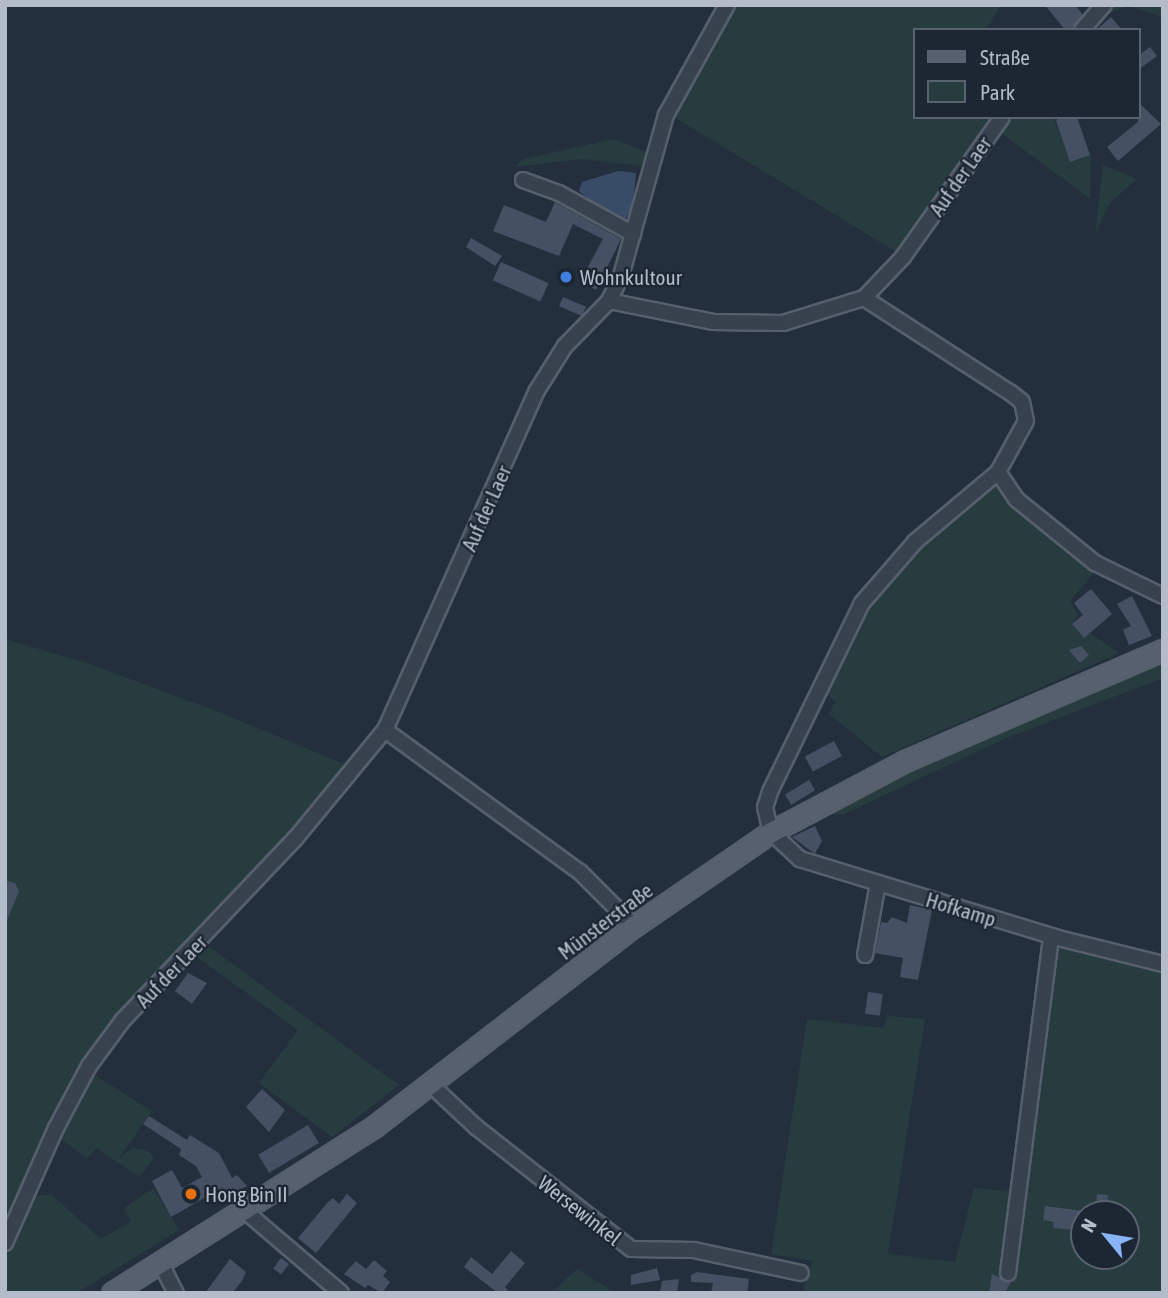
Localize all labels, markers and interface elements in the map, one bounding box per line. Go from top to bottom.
legend [912,28,1140,119]
text: Straße [980,45,1030,69]
text: Park [980,80,1015,104]
street label: Auf der Laer [923,131,997,221]
place label: Wohnkultour [580,264,682,290]
marker: Wohnkultour [558,269,574,285]
street label: Auf der Laer [456,461,516,555]
street label: Münsterstraße [553,877,657,965]
street label: Hofkamp [923,886,999,932]
street label: Auf der Laer [130,929,212,1013]
street label: Wersewinkel [533,1170,627,1250]
place label: Hong Bin II [205,1181,288,1207]
marker: Hong Bin II [183,1186,199,1202]
north arrow [1070,1200,1140,1270]
text: N [1076,1215,1101,1236]

